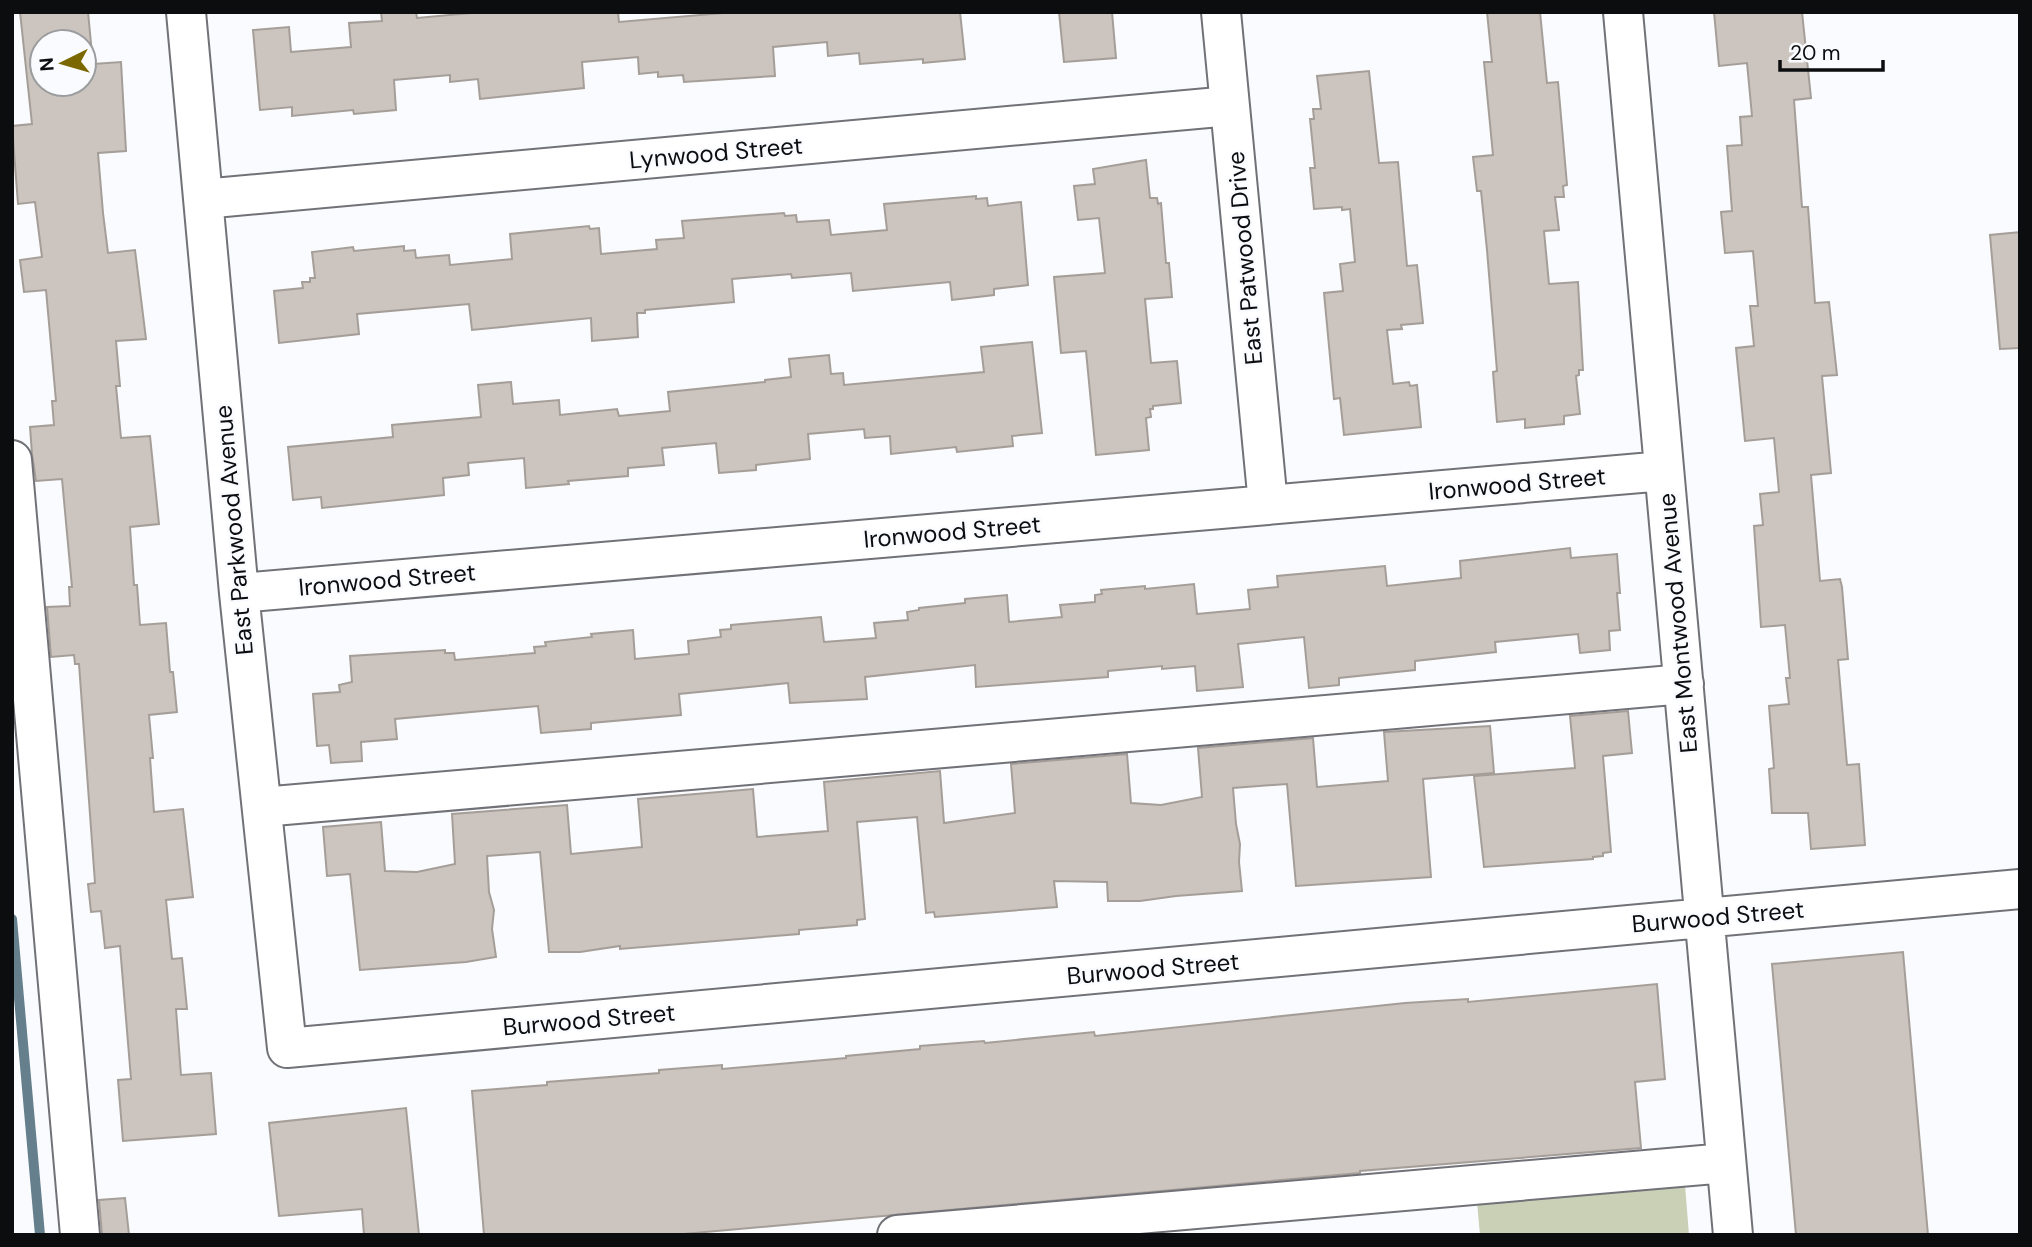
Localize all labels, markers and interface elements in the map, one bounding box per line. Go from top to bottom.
north arrow [28,28,98,98]
scale bar [1780,28,1883,72]
text: 20 m [1790,39,1841,67]
text: N [34,56,60,72]
street label: Lynwood Street [628,129,804,176]
street label: East Patwood Drive [1220,150,1269,366]
street label: East Parkwood Avenue [207,404,260,656]
street label: Ironwood Street [1427,460,1607,507]
street label: East Montwood Avenue [1651,492,1704,754]
street label: Ironwood Street [862,508,1042,555]
street label: Ironwood Street [297,556,477,603]
street label: Burwood Street [1630,894,1805,939]
street label: Burwood Street [1065,946,1240,991]
street label: Burwood Street [501,997,676,1042]

